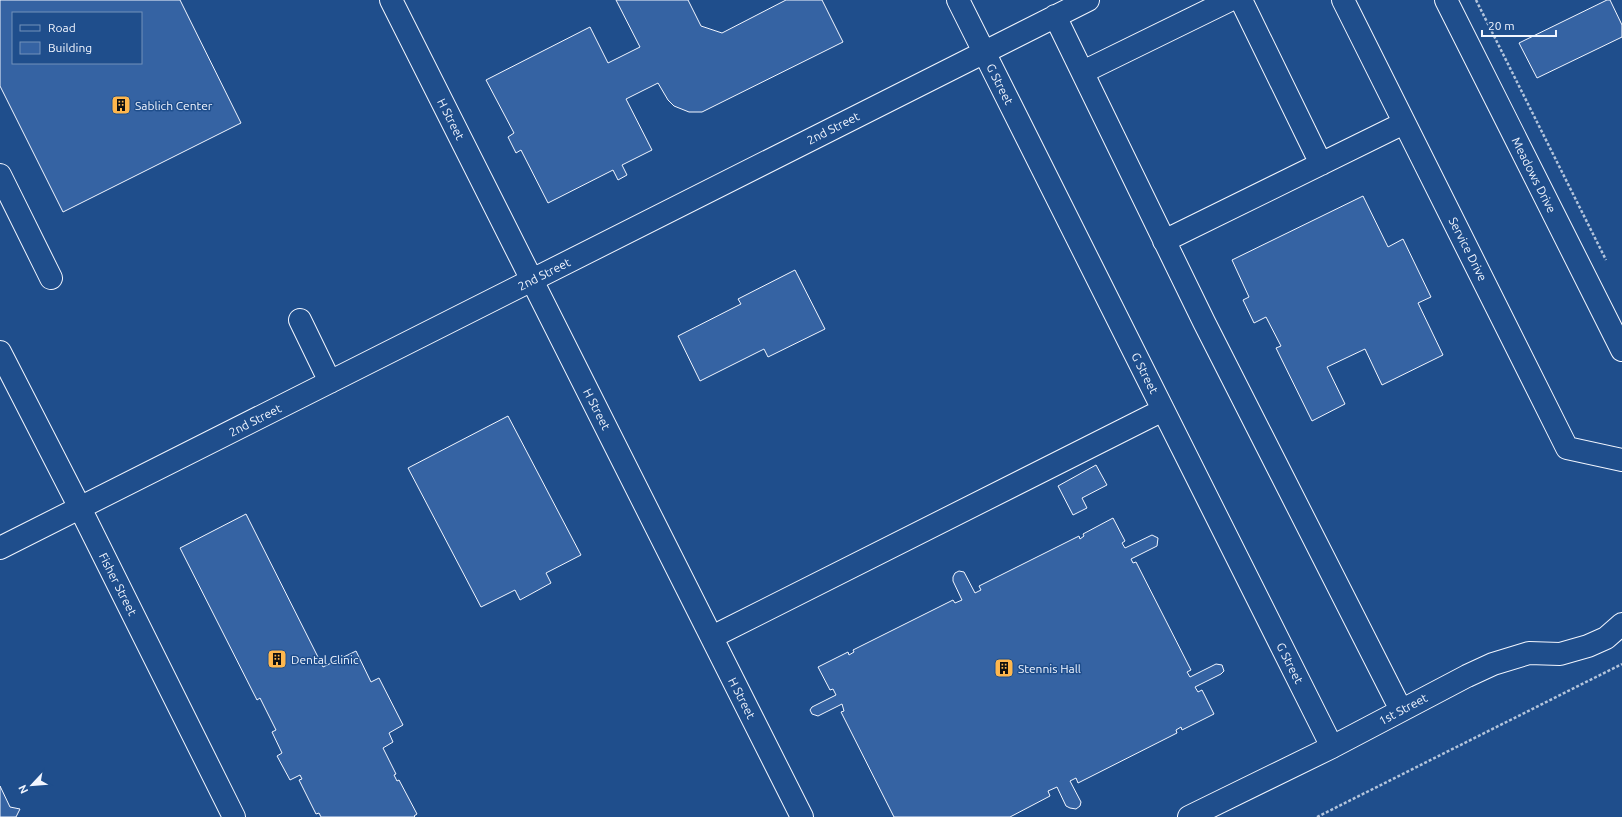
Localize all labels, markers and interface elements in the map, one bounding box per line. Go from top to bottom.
legend [12,12,142,64]
scale bar [1482,12,1556,38]
text: 20 m [1488,19,1515,32]
text: Road [48,21,76,34]
text: Building [48,41,92,54]
street label: G Street [984,61,1016,107]
building icon: Sablich Center [110,94,132,116]
street label: H Street [435,96,467,142]
place label: Sablich Center [135,99,213,112]
street label: 2nd Street [805,109,862,147]
street label: Meadows Drive [1509,135,1559,215]
street label: Service Drive [1446,215,1490,283]
street label: 2nd Street [516,255,573,293]
street label: G Street [1129,350,1161,396]
street label: H Street [581,386,613,432]
street label: 2nd Street [227,401,284,439]
street label: Fisher Street [97,550,140,618]
street label: G Street [1274,640,1306,686]
building icon: Dental Clinic [266,648,288,670]
place label: Dental Clinic [291,653,359,666]
building icon: Stennis Hall [993,657,1015,679]
place label: Stennis Hall [1018,662,1081,675]
street label: H Street [726,675,758,721]
street label: 1st Street [1377,691,1430,727]
north arrow [12,765,52,805]
text: N [16,783,30,796]

